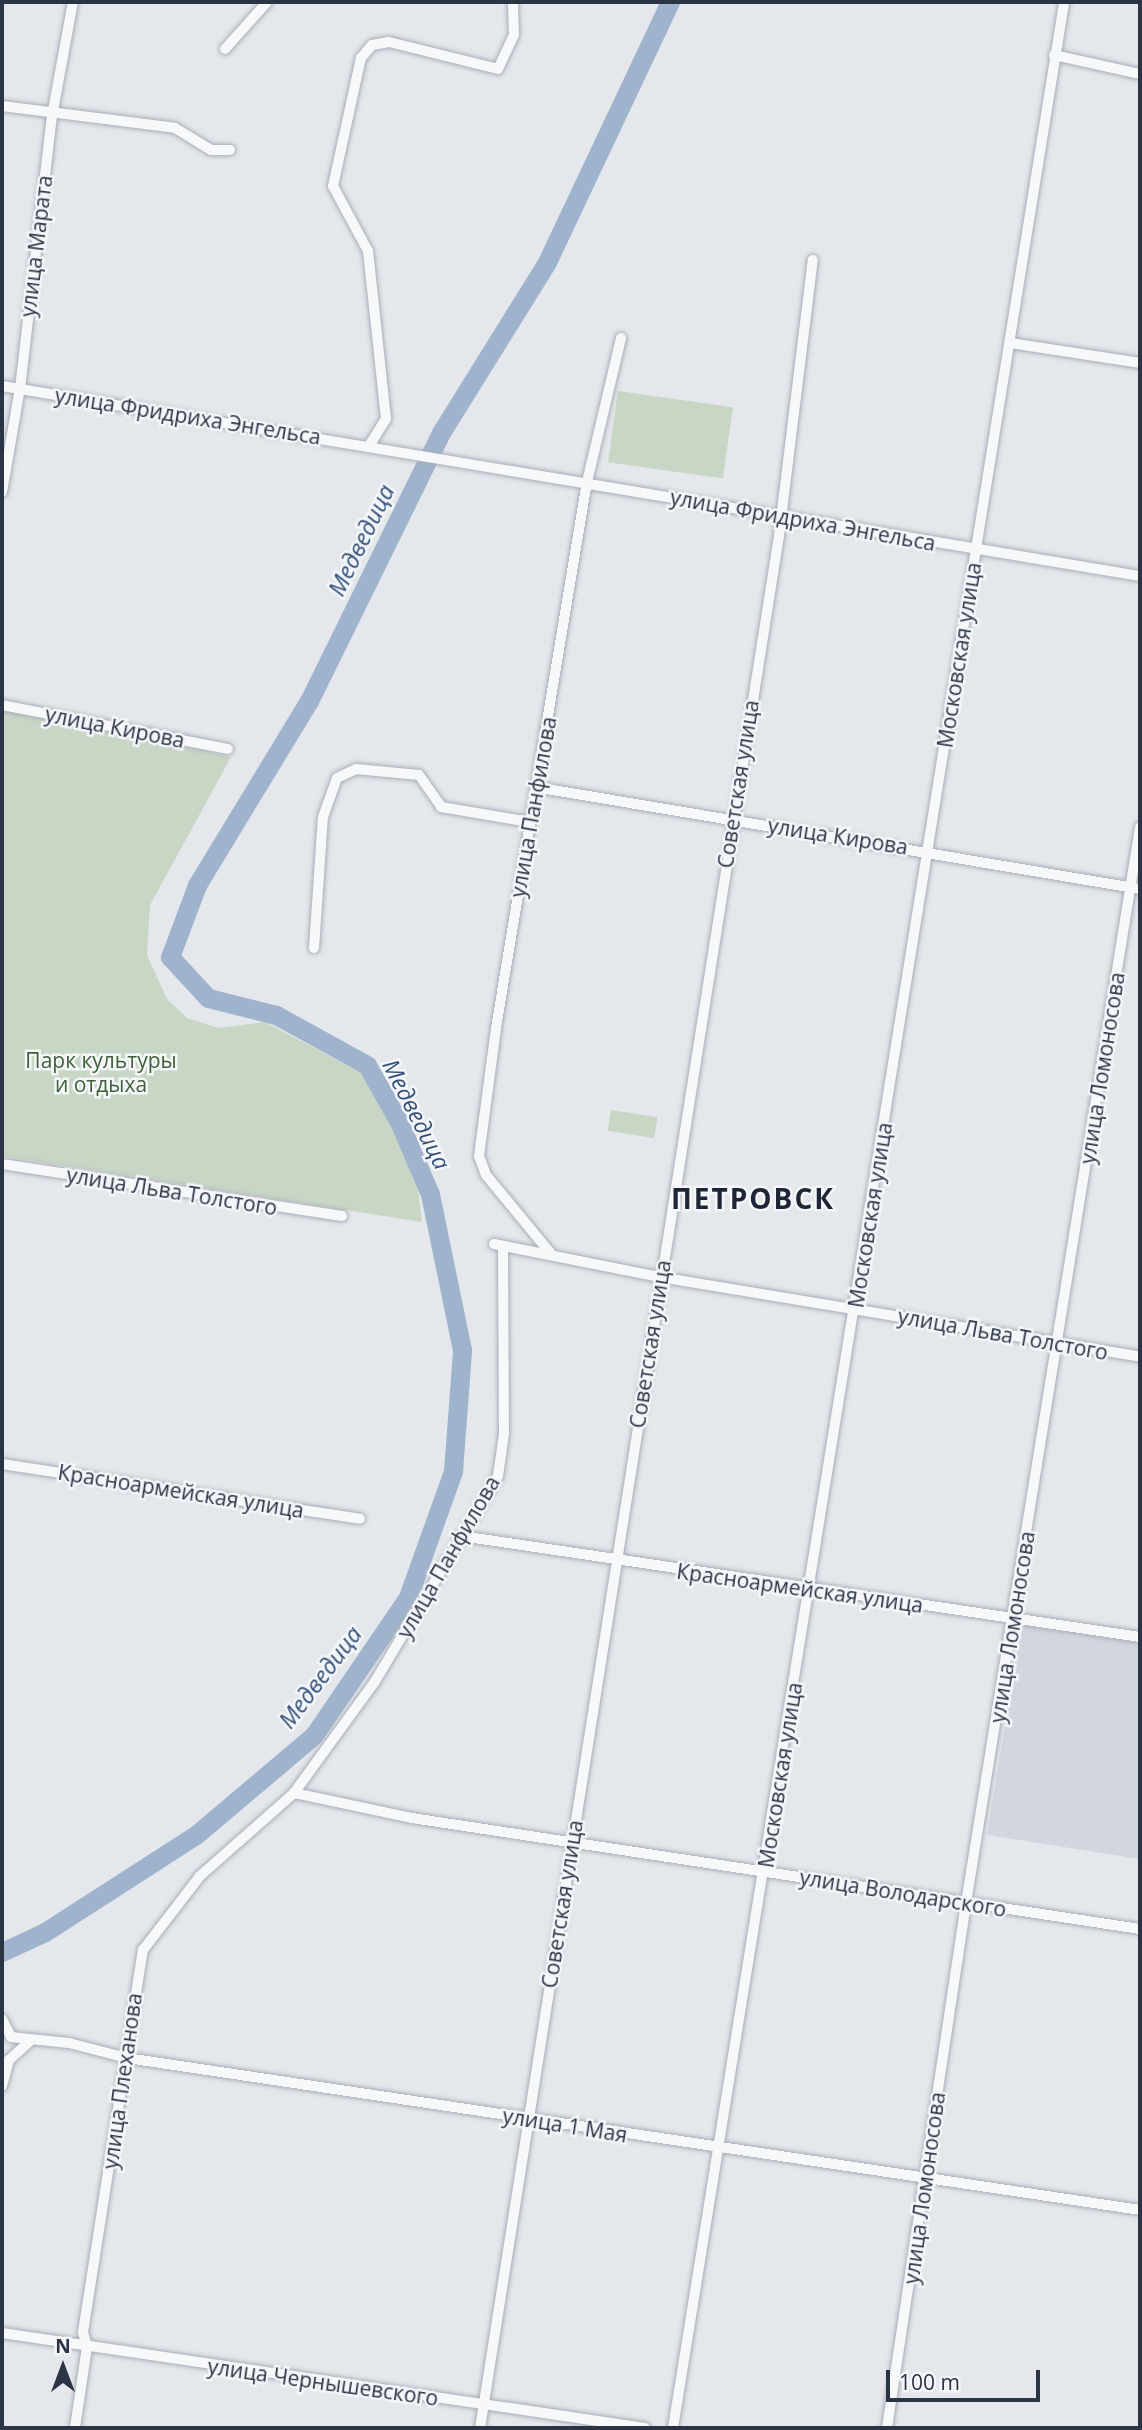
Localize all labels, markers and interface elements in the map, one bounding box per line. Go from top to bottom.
street label: улица Марата [15,174,57,318]
street label: улица Фридриха Энгельса [53,383,323,449]
water label: Медведица [322,480,400,600]
street label: улица Фридриха Энгельса [668,484,938,556]
street label: Московская улица [932,560,986,750]
street label: Советская улица [712,698,764,870]
street label: улица Кирова [43,701,187,753]
street label: улица Панфилова [505,715,561,899]
street label: улица Кирова [766,812,910,860]
street label: улица Ломоносова [1074,970,1130,1166]
park label: Парк культуры и отдыха [25,1047,177,1097]
water label: Медведица [377,1054,457,1174]
street label: Московская улица [843,1120,897,1310]
street label: улица Льва Толстого [65,1162,279,1220]
district label: ПЕТРОВСК [672,1181,834,1215]
street label: Советская улица [624,1258,676,1430]
street label: улица Льва Толстого [896,1303,1110,1365]
street label: Красноармейская улица [56,1459,306,1523]
street label: улица Панфилова [391,1471,505,1643]
street label: улица Ломоносова [984,1529,1040,1725]
street label: Красноармейская улица [675,1558,925,1618]
water label: Медведица [273,1621,367,1733]
street label: Московская улица [753,1680,807,1870]
street label: Советская улица [536,1818,588,1990]
street label: улица Володарского [798,1864,1008,1922]
street label: улица Плеханова [97,1991,147,2171]
street label: улица Ломоносова [898,2090,950,2286]
street label: улица 1 Мая [501,2103,629,2147]
north arrow [28,2332,98,2402]
text: N [55,2333,71,2359]
street label: улица Чернышевского [206,2353,440,2411]
scale bar [890,2356,1044,2400]
text: 100 m [899,2368,960,2396]

